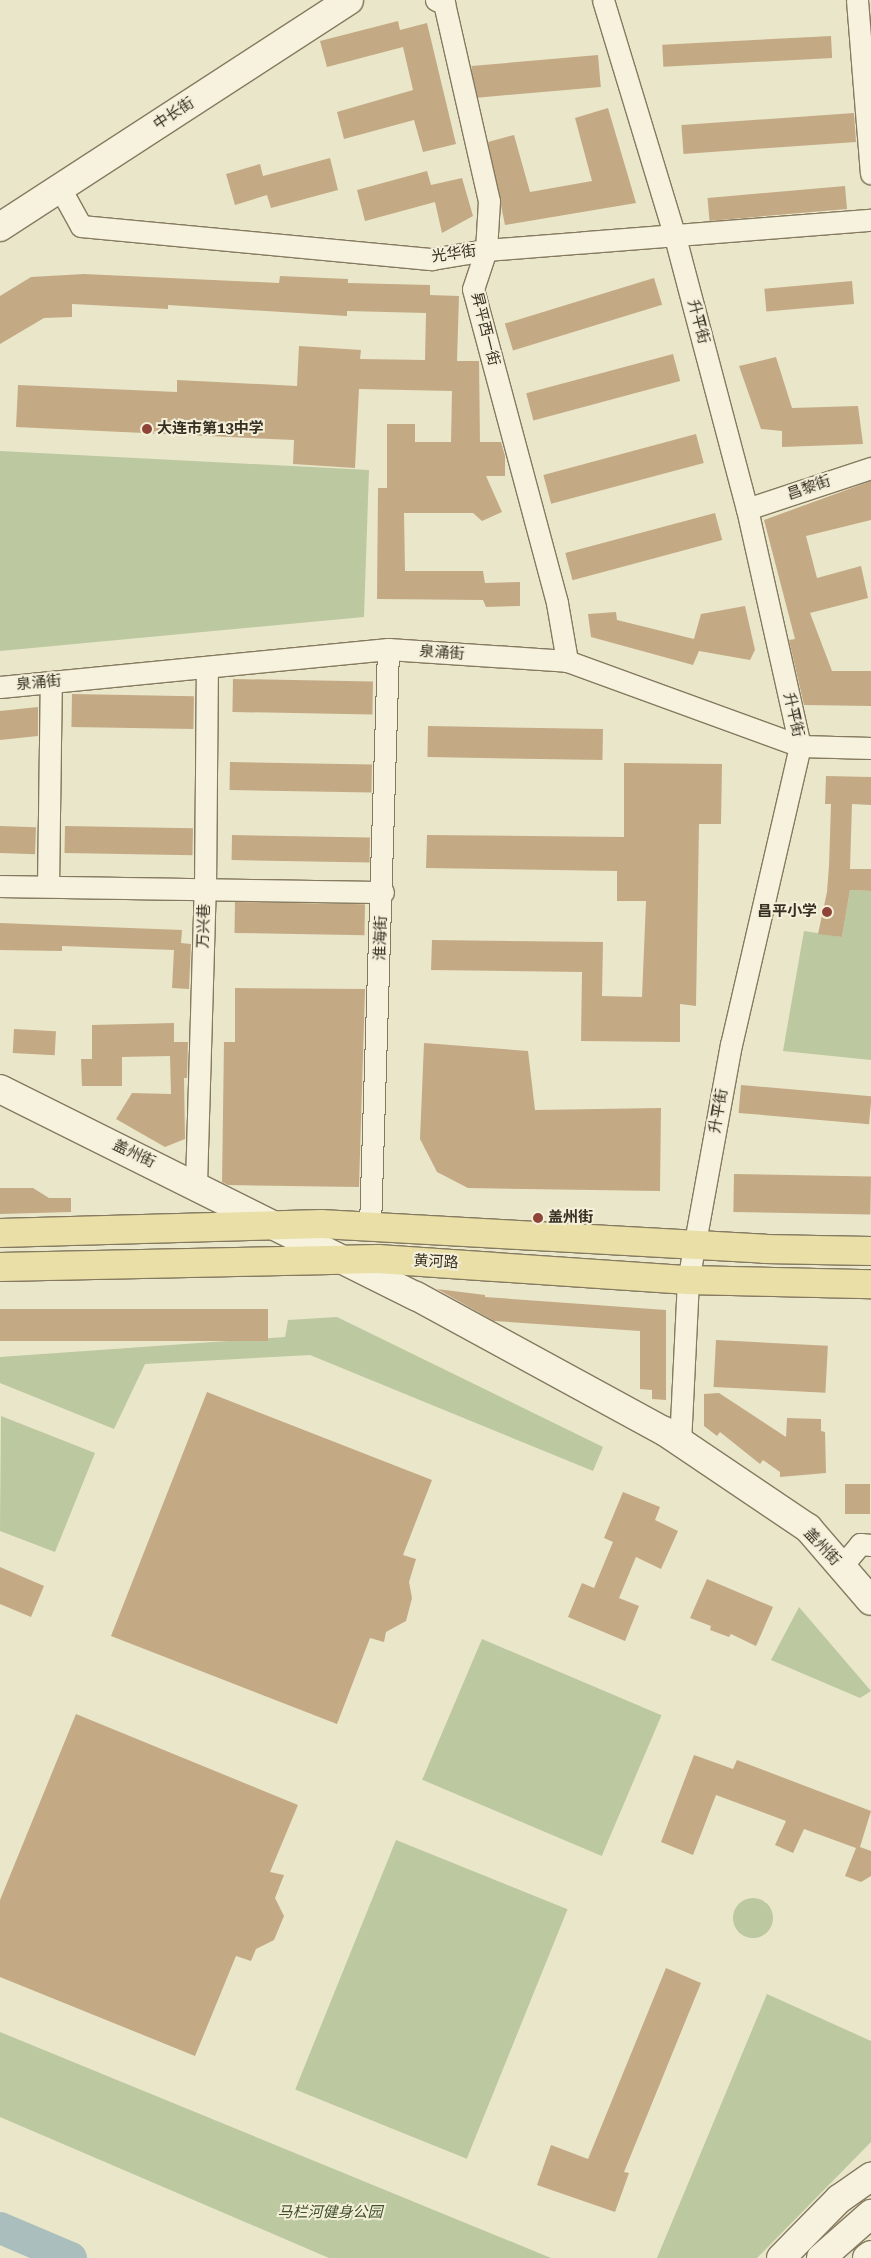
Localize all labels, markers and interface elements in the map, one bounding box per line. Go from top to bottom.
street label: 中长街 [150,94,198,134]
street label: 光华街 [430,242,478,266]
street label: 昇平西一街 [467,290,503,368]
street label: 升平街 [683,298,713,346]
place label: 大连市第13中学 [157,420,264,438]
marker: 大连市第13中学 [141,423,153,435]
street label: 昌黎街 [785,472,833,504]
street label: 泉涌街 [419,642,465,664]
street label: 泉涌街 [16,672,62,694]
street label: 升平街 [779,691,807,739]
street label: 万兴巷 [194,903,214,949]
place label: 昌平小学 [757,903,817,921]
marker: 昌平小学 [821,906,833,918]
street label: 淮海街 [371,915,391,961]
street label: 升平街 [706,1087,732,1135]
street label: 盖州街 [110,1136,158,1172]
place label: 盖州街 [548,1209,593,1227]
marker: 盖州街 [532,1212,544,1224]
street label: 黄河路 [413,1252,459,1272]
street label: 盖州街 [800,1524,844,1570]
park label: 马栏河健身公园 [278,2204,382,2222]

